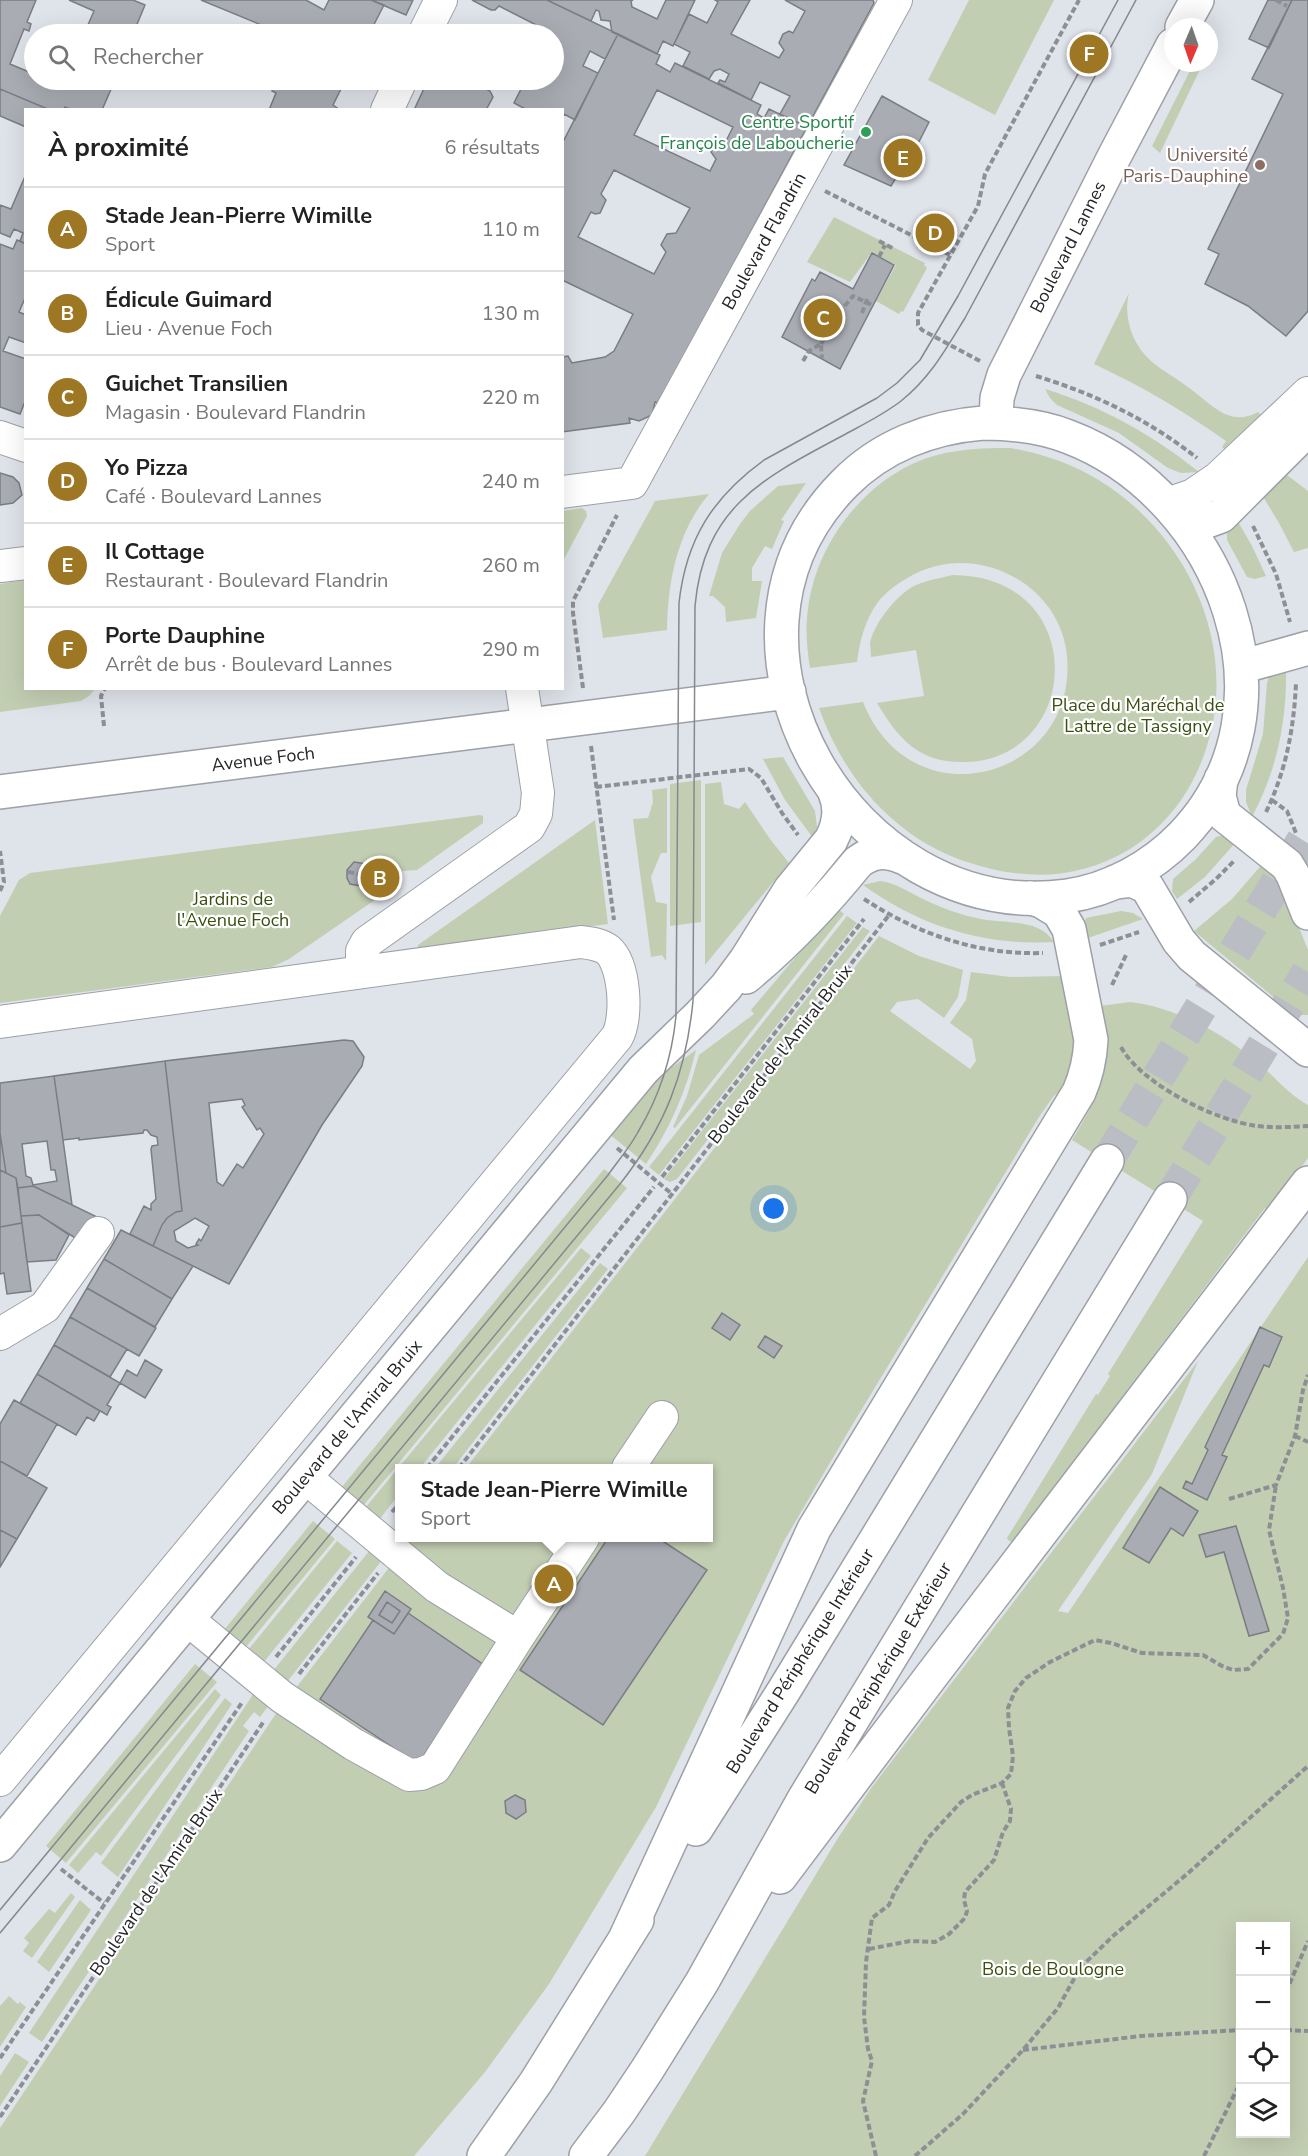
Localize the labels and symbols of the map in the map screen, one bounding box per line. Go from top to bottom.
north arrow [1164,18,1218,72]
pin: F [1070,32,1108,76]
place label: Centre Sportif François de Laboucherie [660,110,855,155]
marker: Centre Sportif François de Laboucherie [859,125,873,139]
pin: E [884,136,922,180]
place label: Université Paris-Dauphine [1123,143,1248,188]
marker: Université Paris-Dauphine [1253,158,1267,172]
street label: Boulevard Flandrin [716,168,812,314]
street label: Boulevard Lannes [1024,177,1112,317]
pin: D [916,210,954,256]
pin: C [804,296,842,340]
park label: Place du Maréchal de Lattre de Tassigny [1052,693,1224,738]
street label: Avenue Foch [210,741,316,777]
pin: B [360,856,400,900]
park label: Jardins de l'Avenue Foch [177,887,289,932]
street label: Boulevard de l'Amiral Bruix [702,959,858,1149]
your location [759,1194,788,1223]
street label: Boulevard de l'Amiral Bruix [267,1334,428,1519]
street label: Boulevard Périphérique Intérieur [721,1543,880,1778]
street label: Boulevard Périphérique Extérieur [799,1557,957,1798]
pin: A [534,1562,574,1606]
street label: Boulevard de l'Amiral Bruix [84,1783,228,1980]
park label: Bois de Boulogne [982,1957,1124,1981]

